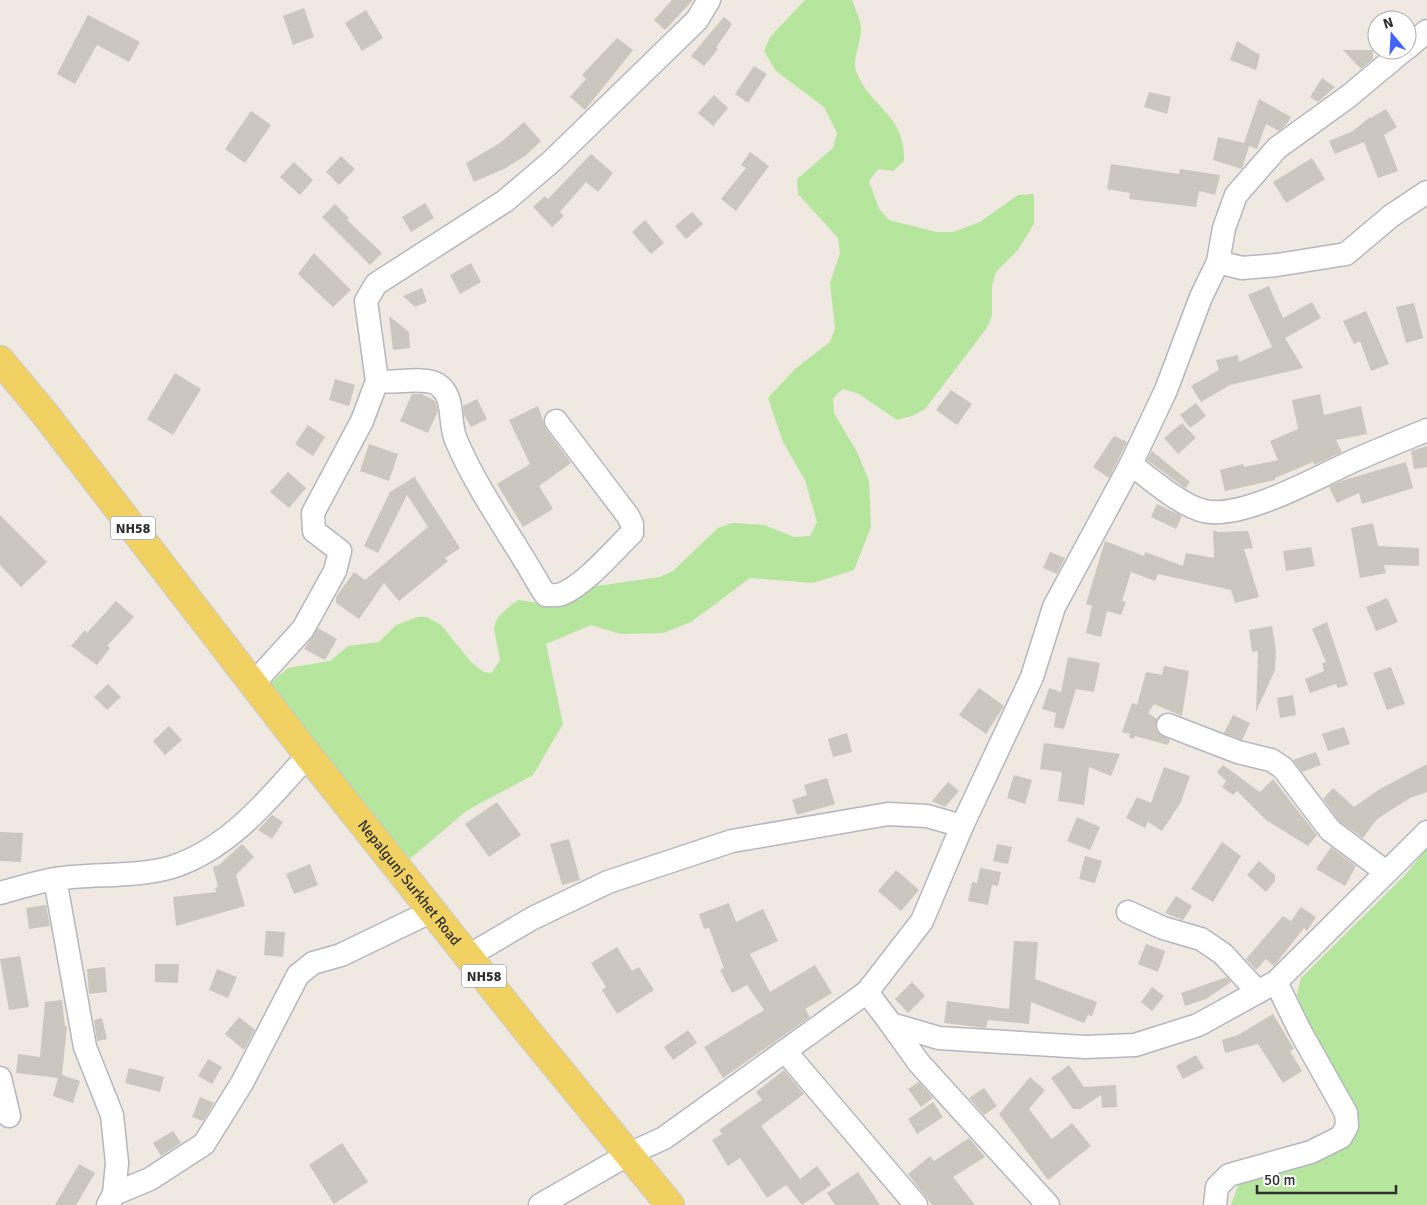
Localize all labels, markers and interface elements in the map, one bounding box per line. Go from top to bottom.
north arrow [1367,10,1417,60]
text: N [1381,14,1395,33]
road number: NH58 [110,516,156,540]
street label: Nepalgunj Surkhet Road [354,816,465,949]
road number: NH58 [462,964,506,988]
scale bar [1257,1162,1396,1194]
text: 50 m [1264,1171,1295,1189]

